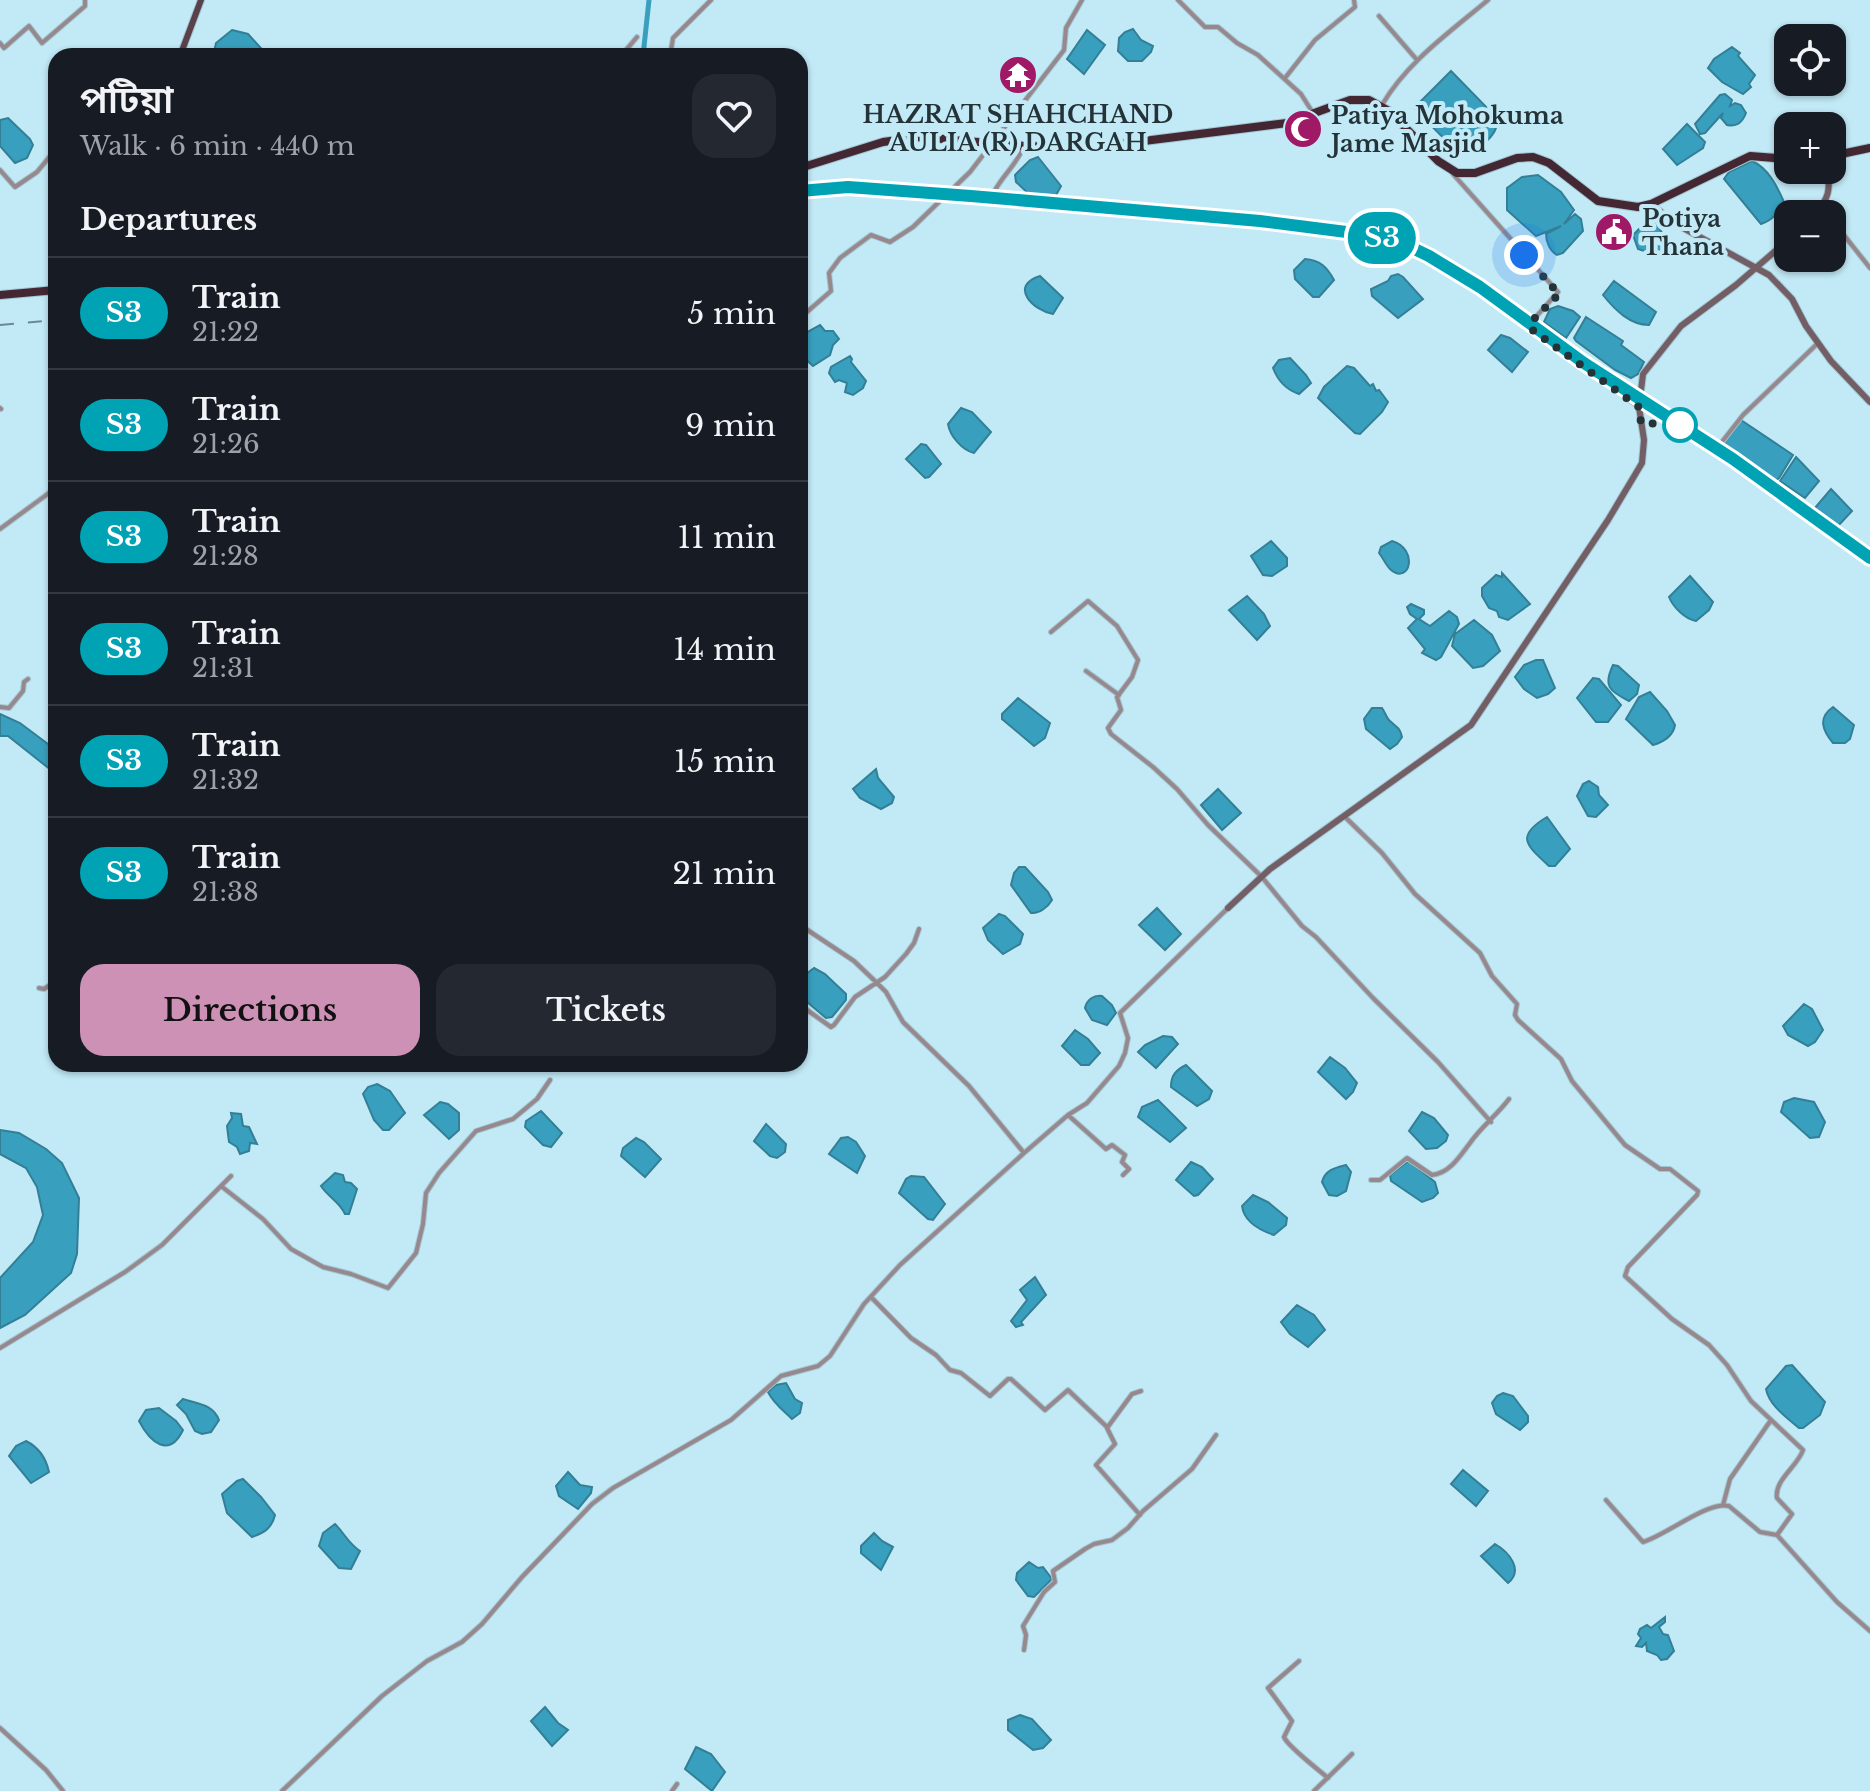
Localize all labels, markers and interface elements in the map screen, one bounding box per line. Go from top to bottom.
map controls [1774,24,1846,272]
button: locate [1774,24,1846,96]
temple icon: HAZRAT SHAHCHAND AULIA (R) DARGAH [997,54,1039,96]
button: heart [692,74,776,158]
text: পটিয়া [80,76,173,123]
place label: HAZRAT SHAHCHAND AULIA (R) DARGAH [863,100,1173,157]
place label: Patiya Mohokuma Jame Masjid [1326,101,1564,158]
mosque icon: Patiya Mohokuma Jame Masjid [1282,108,1324,150]
button: + [1774,112,1846,184]
text: Walk · 6 min · 440 m [80,130,355,162]
button: − [1774,200,1846,272]
text: Departures [80,201,257,238]
place label: Potiya Thana [1642,204,1724,261]
public building icon: Potiya Thana [1593,211,1635,253]
line badge: S3 [1346,212,1418,264]
text: S3 [1364,220,1400,255]
your location [1504,235,1544,275]
text: Train [192,279,281,316]
text: S3 [106,295,142,330]
text: 5 min [687,295,776,332]
text: 21:22 [192,316,259,348]
text: Train [192,391,281,428]
text: S3 [106,407,142,442]
text: 9 min [685,407,776,444]
unlabelled marker [1663,408,1697,442]
text: 21:26 [192,428,260,460]
text: Train [192,503,281,540]
text: S3 [106,519,142,554]
text: 11 min [678,519,776,556]
text: 21:28 [192,540,259,572]
text: Train [192,615,281,652]
text: S3 [106,631,142,666]
text: 14 min [673,631,776,668]
text: 21:31 [192,652,255,684]
text: Train [192,727,281,764]
text: S3 [106,743,142,778]
text: 15 min [674,743,776,780]
text: 21:32 [192,764,259,796]
text: Train [192,839,281,876]
text: S3 [106,855,142,890]
text: 21 min [672,855,776,892]
text: 21:38 [192,876,259,908]
button: Directions [80,964,420,1056]
button: Tickets [436,964,776,1056]

